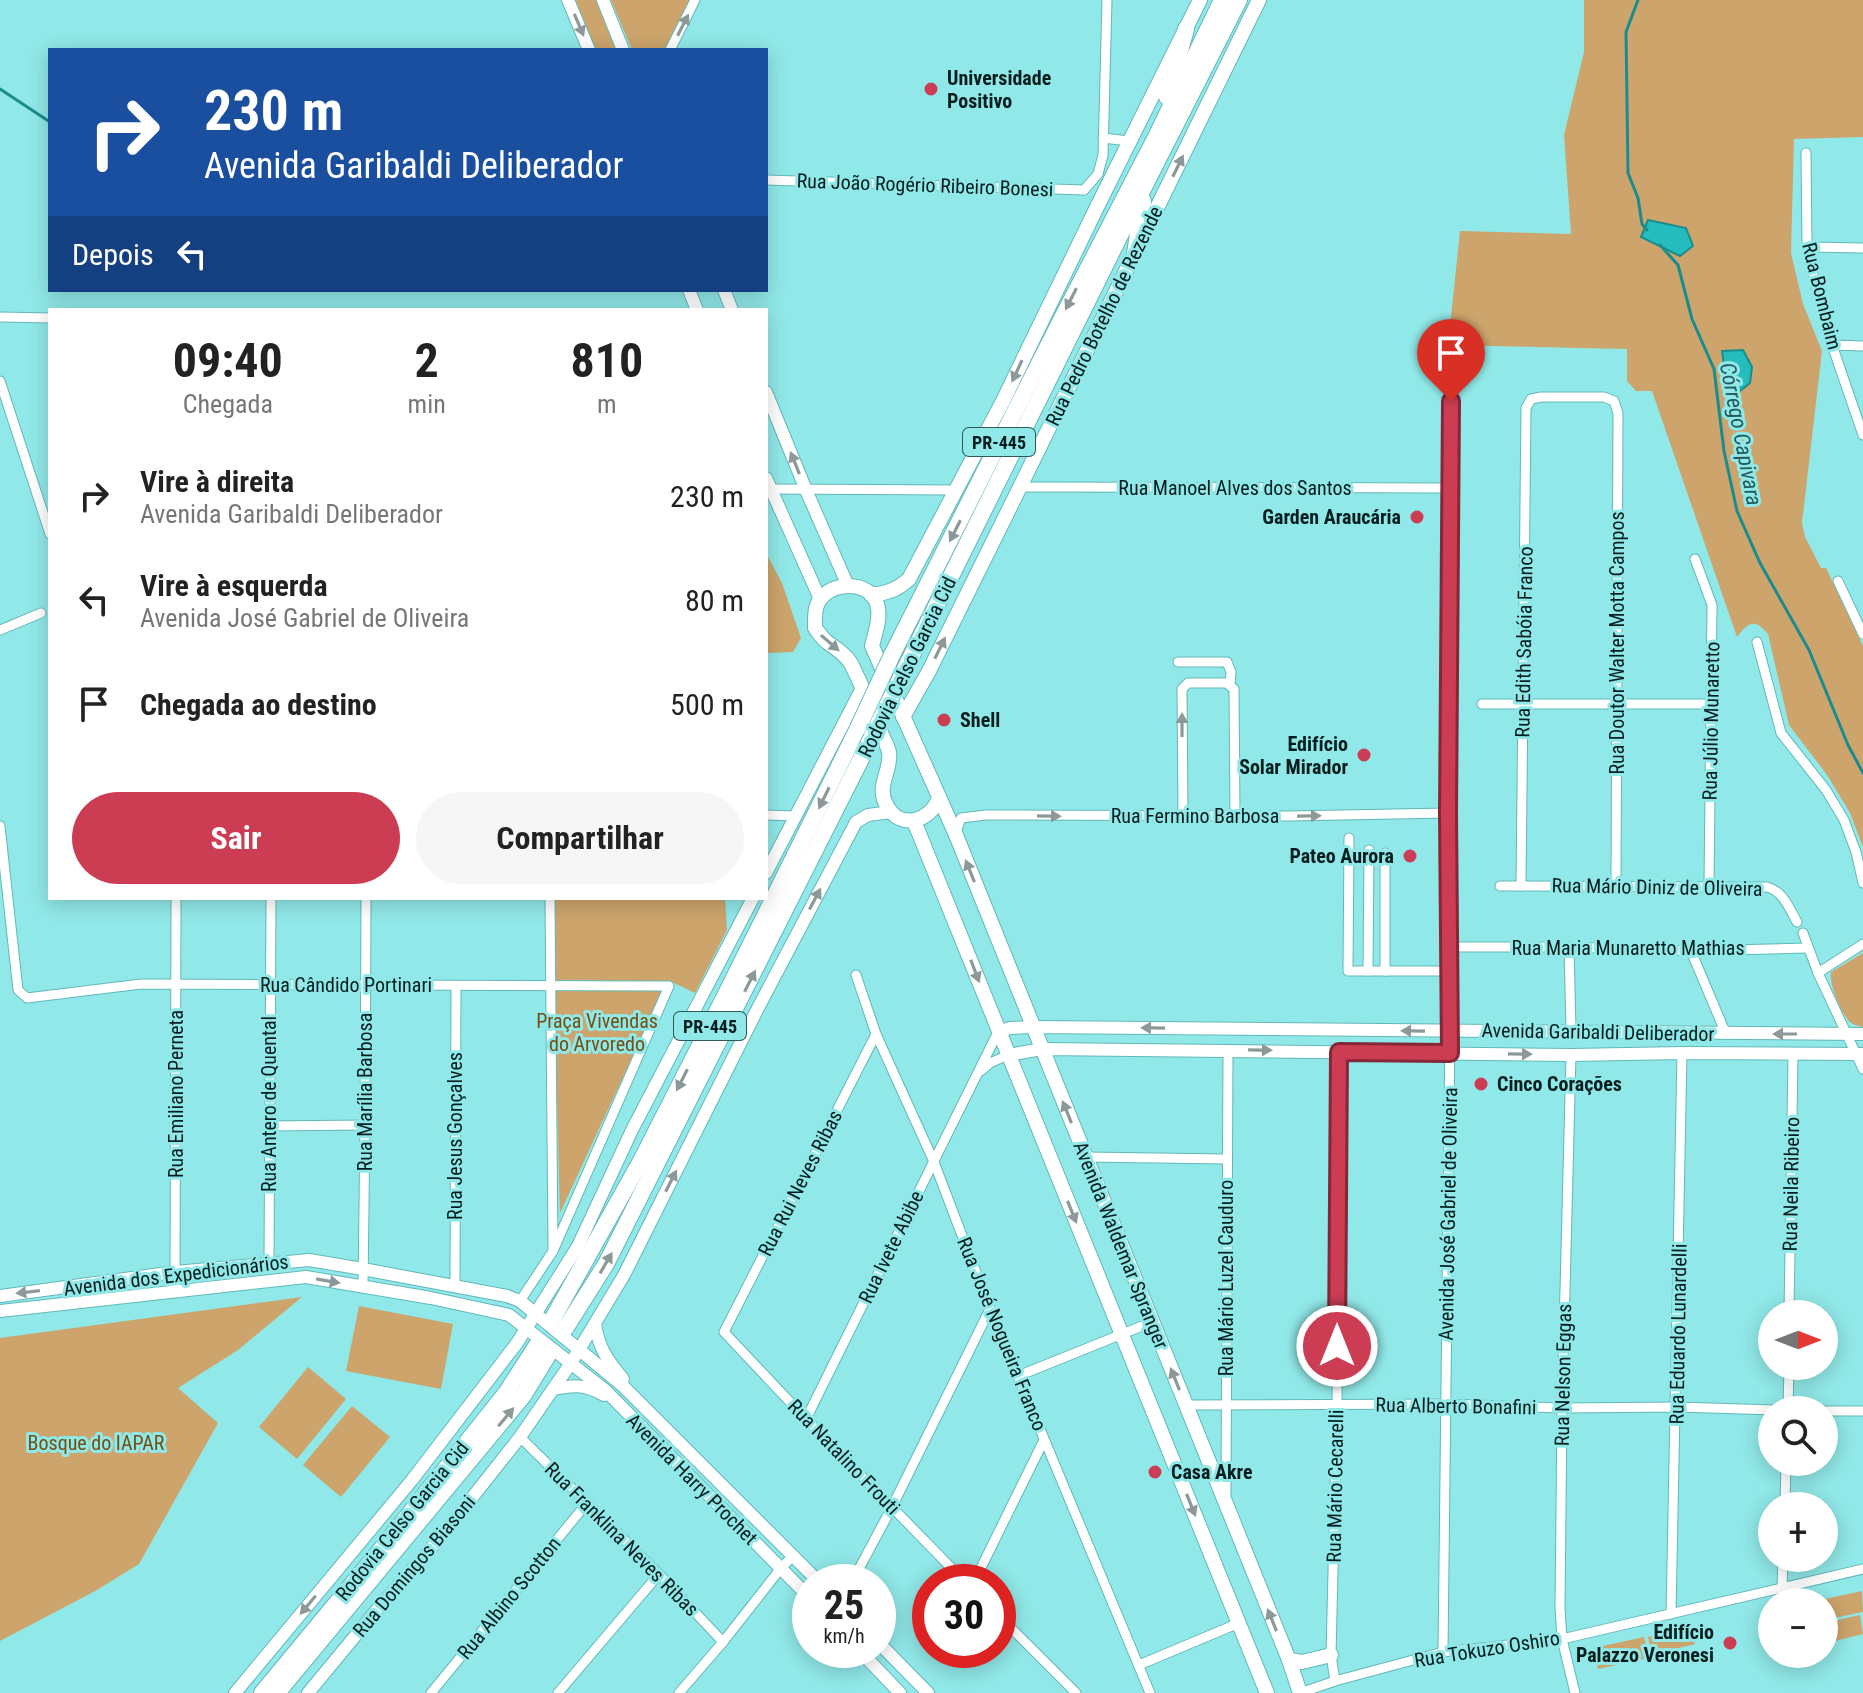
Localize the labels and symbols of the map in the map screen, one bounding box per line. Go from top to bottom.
one-way arrow [572,13,585,37]
one-way arrow [675,14,689,36]
place label: Universidade Positivo [947,66,1051,113]
marker: Universidade Positivo [922,80,940,98]
one-way arrow [1171,154,1184,177]
street label: Rua João Rogério Ribeiro Bonesi [796,169,1054,201]
street label: Rua Pedro Botelho de Rezende [1040,202,1168,430]
street label: Rua Bombaim [1797,240,1847,352]
one-way arrow [1065,287,1078,310]
pin [1417,319,1485,401]
one-way arrow [1010,360,1024,383]
water label: Córrego Capivara [1715,360,1767,508]
road number: PR-445 [963,428,1035,456]
one-way arrow [788,451,801,475]
street label: Rua Manoel Alves dos Santos [1118,476,1352,500]
place label: Garden Araucária [1262,505,1401,529]
marker: Garden Araucária [1408,508,1426,526]
street label: Rua Doutor Walter Motta Campos [1605,511,1629,775]
one-way arrow [948,519,962,542]
street label: Rua Edith Sabóia Franco [1510,546,1538,738]
street label: Rodovia Celso Garcia Cid [853,573,961,761]
one-way arrow [819,634,839,651]
one-way arrow [933,637,947,660]
street label: Rua Júlio Munaretto [1698,641,1724,801]
place label: Shell [960,708,1000,732]
marker: Shell [935,711,953,729]
one-way arrow [1176,712,1188,737]
place label: Edifício Solar Mirador [1239,732,1348,779]
marker: Edifício Solar Mirador [1355,746,1373,764]
one-way arrow [817,786,830,809]
street label: Rua Fermino Barbosa [1111,804,1279,828]
one-way arrow [1037,809,1062,822]
one-way arrow [1297,810,1322,822]
place label: Pateo Aurora [1289,844,1394,868]
marker: Pateo Aurora [1401,847,1419,865]
one-way arrow [963,859,976,883]
street label: Rua Mário Diniz de Oliveira [1551,873,1763,901]
one-way arrow [809,888,822,911]
street label: Rua Maria Munaretto Mathias [1511,936,1745,960]
one-way arrow [968,959,981,983]
one-way arrow [743,970,757,993]
street label: Rua Cândido Portinari [260,973,432,997]
park label: Praça Vivendas do Arvoredo [536,1009,658,1056]
street label: Rua Emiliano Perneta [164,1010,188,1178]
road number: PR-445 [674,1012,746,1040]
street label: Rua Marília Barbosa [353,1013,377,1171]
street label: Rua Antero de Quental [257,1016,281,1192]
street label: Avenida Garibaldi Deliberador [1481,1018,1715,1046]
one-way arrow [1140,1022,1165,1034]
one-way arrow [1400,1025,1425,1037]
one-way arrow [1772,1028,1797,1040]
one-way arrow [1248,1044,1273,1057]
one-way arrow [1508,1048,1533,1060]
street label: Rua Jesus Gonçalves [443,1052,467,1220]
one-way arrow [676,1069,689,1092]
place label: Cinco Corações [1497,1072,1622,1096]
marker: Cinco Corações [1472,1075,1490,1093]
street label: Avenida José Gabriel de Oliveira [1434,1087,1462,1341]
one-way arrow [1061,1100,1074,1124]
street label: Rua Rui Neves Ribas [753,1106,847,1260]
street label: Rua Neila Ribeiro [1778,1117,1804,1251]
street label: Avenida Waldemar Spranger [1068,1138,1174,1352]
one-way arrow [665,1169,678,1192]
street label: Rua Mário Luzel Cauduro [1214,1180,1238,1376]
street label: Rua Ivete Abibe [853,1187,929,1307]
one-way arrow [1066,1200,1079,1224]
street label: Rua José Nogueira Franco [952,1234,1052,1434]
street label: Rua Eduardo Lunardelli [1664,1243,1692,1425]
street label: Avenida dos Expedicionários [62,1249,290,1301]
one-way arrow [599,1251,613,1274]
one-way arrow [316,1275,341,1287]
one-way arrow [15,1286,40,1299]
north arrow [1758,1300,1838,1380]
position arrow [1295,1304,1379,1388]
street label: Rua Nelson Eggas [1550,1304,1576,1446]
one-way arrow [1168,1367,1181,1391]
street label: Rua Alberto Bonafini [1375,1393,1537,1419]
street label: Rua Natalino Frouti [783,1394,905,1520]
one-way arrow [497,1407,514,1427]
street label: Avenida Harry Prochet [621,1408,763,1550]
street label: Rua Mário Cecarelli [1322,1409,1348,1563]
park label: Bosque do IAPAR [28,1431,165,1455]
street label: Rodovia Celso Garcia Cid [330,1437,474,1605]
street label: Rua Franklina Neves Ribas [540,1457,704,1621]
place label: Casa Akre [1171,1460,1252,1484]
marker: Casa Akre [1146,1463,1164,1481]
street label: Rua Domingos Biasoni [348,1490,480,1642]
one-way arrow [1185,1493,1198,1517]
street label: Rua Albino Scotton [452,1532,566,1664]
speed limit sign: 30 [912,1564,1016,1668]
one-way arrow [300,1595,317,1615]
one-way arrow [1266,1608,1279,1632]
place label: Edifício Palazzo Veronesi [1576,1620,1714,1667]
street label: Rua Tokuzo Oshiro [1413,1626,1561,1672]
marker: Edifício Palazzo Veronesi [1721,1634,1739,1652]

